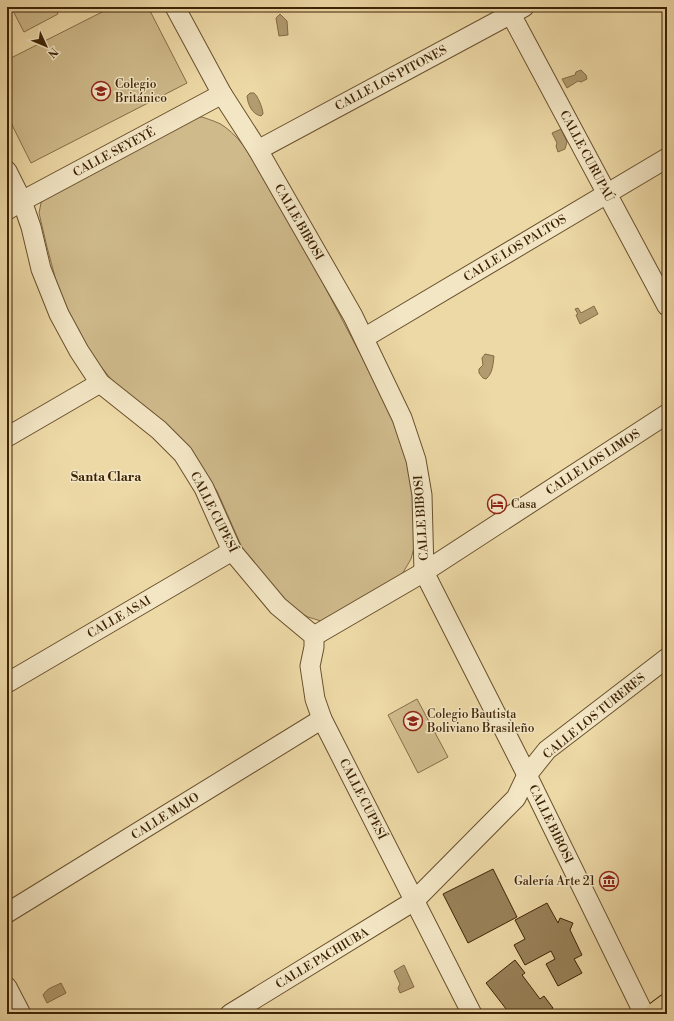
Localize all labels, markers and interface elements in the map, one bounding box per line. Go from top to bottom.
north arrow [26,26,66,66]
street label: CALLE LOS PITONES [333,43,450,114]
text: N [44,44,61,60]
place label: Colegio Británico [114,77,167,106]
school or university icon: Colegio Británico [90,80,112,102]
street label: CALLE CURUPAÚ [556,107,619,205]
street label: CALLE SEYEYÉ [70,123,158,180]
street label: CALLE BIBOSI [271,181,327,263]
street label: CALLE LOS PALTOS [461,212,570,285]
street label: CALLE LOS LIMOS [543,426,643,499]
street label: CALLE CUPESÍ [187,468,242,555]
district label: Santa Clara [71,469,142,485]
street label: CALLE BIBOSI [411,474,432,561]
hotel icon: Casa [486,493,508,515]
place label: Casa [511,497,538,512]
street label: CALLE ASAI [85,593,154,642]
street label: CALLE LOS TURERES [540,670,649,762]
place label: Colegio Bautista Boliviano Brasileño [426,707,535,736]
school or university icon: Colegio Bautista Boliviano Brasileño [402,710,424,732]
street label: CALLE CUPESÍ [336,755,391,842]
street label: CALLE BIBOSI [525,782,576,866]
street label: CALLE MAJO [129,790,202,843]
museum icon: Galería Arte 21 [598,870,620,892]
place label: Galería Arte 21 [514,874,596,889]
street label: CALLE PACHIUBA [273,924,372,992]

